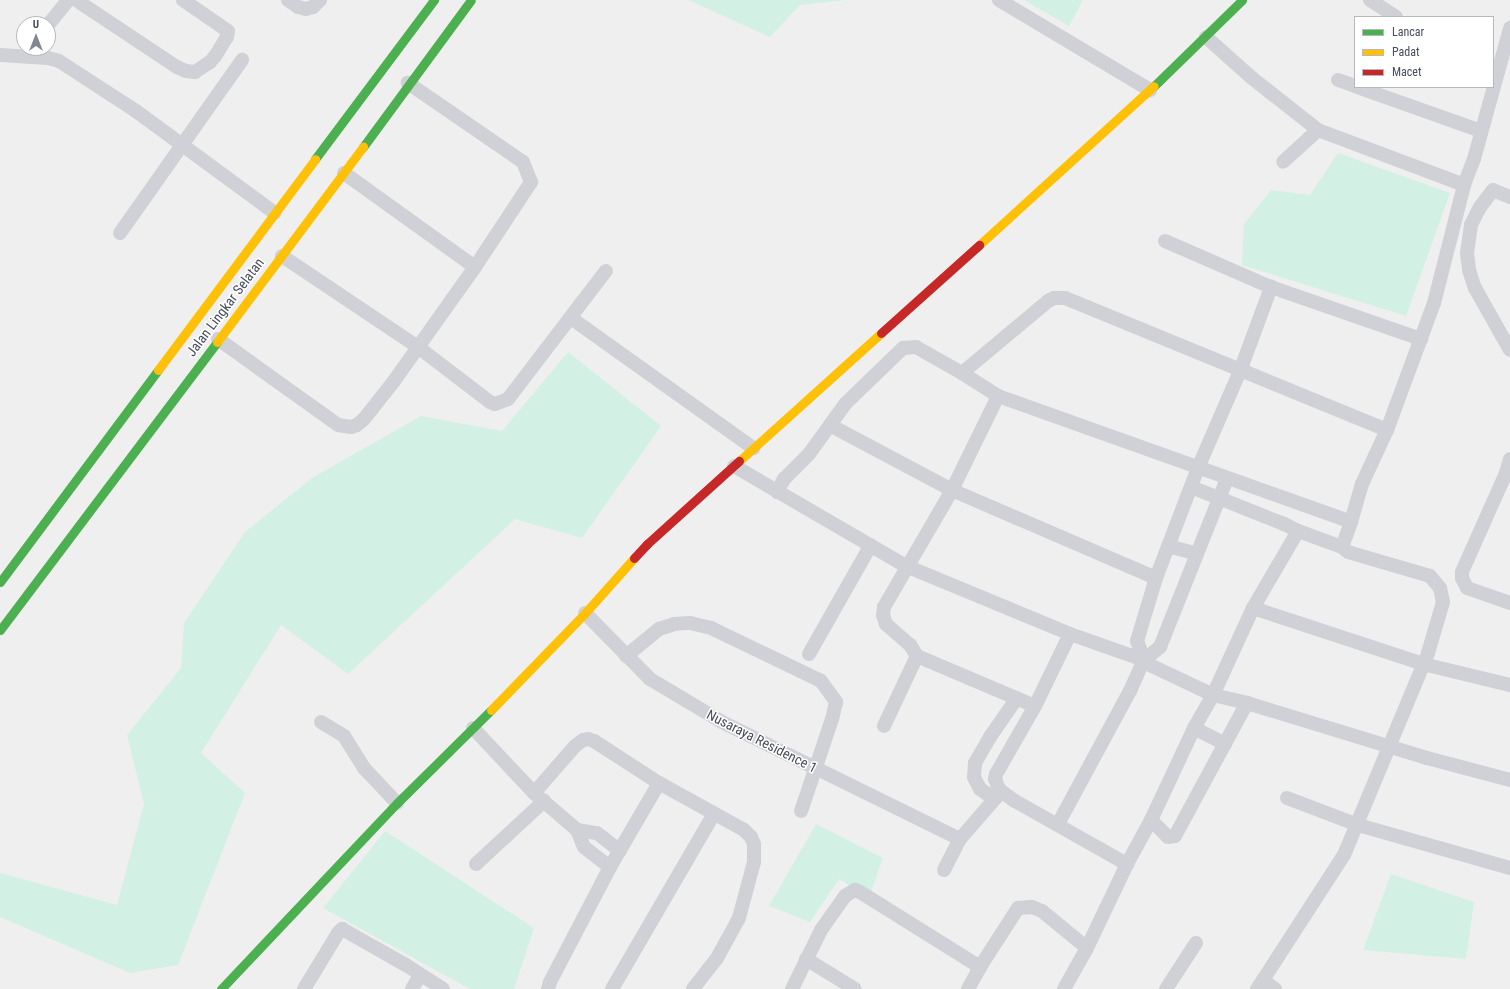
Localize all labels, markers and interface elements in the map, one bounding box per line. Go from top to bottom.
north arrow [16,16,56,56]
legend [1354,16,1494,88]
text: U [33,18,39,31]
text: Lancar [1392,25,1424,39]
text: Padat [1392,45,1420,59]
text: Macet [1392,65,1422,79]
street label: Jalan Lingkar Selatan [183,255,267,359]
street label: Nusaraya Residence 1 [704,706,820,776]

